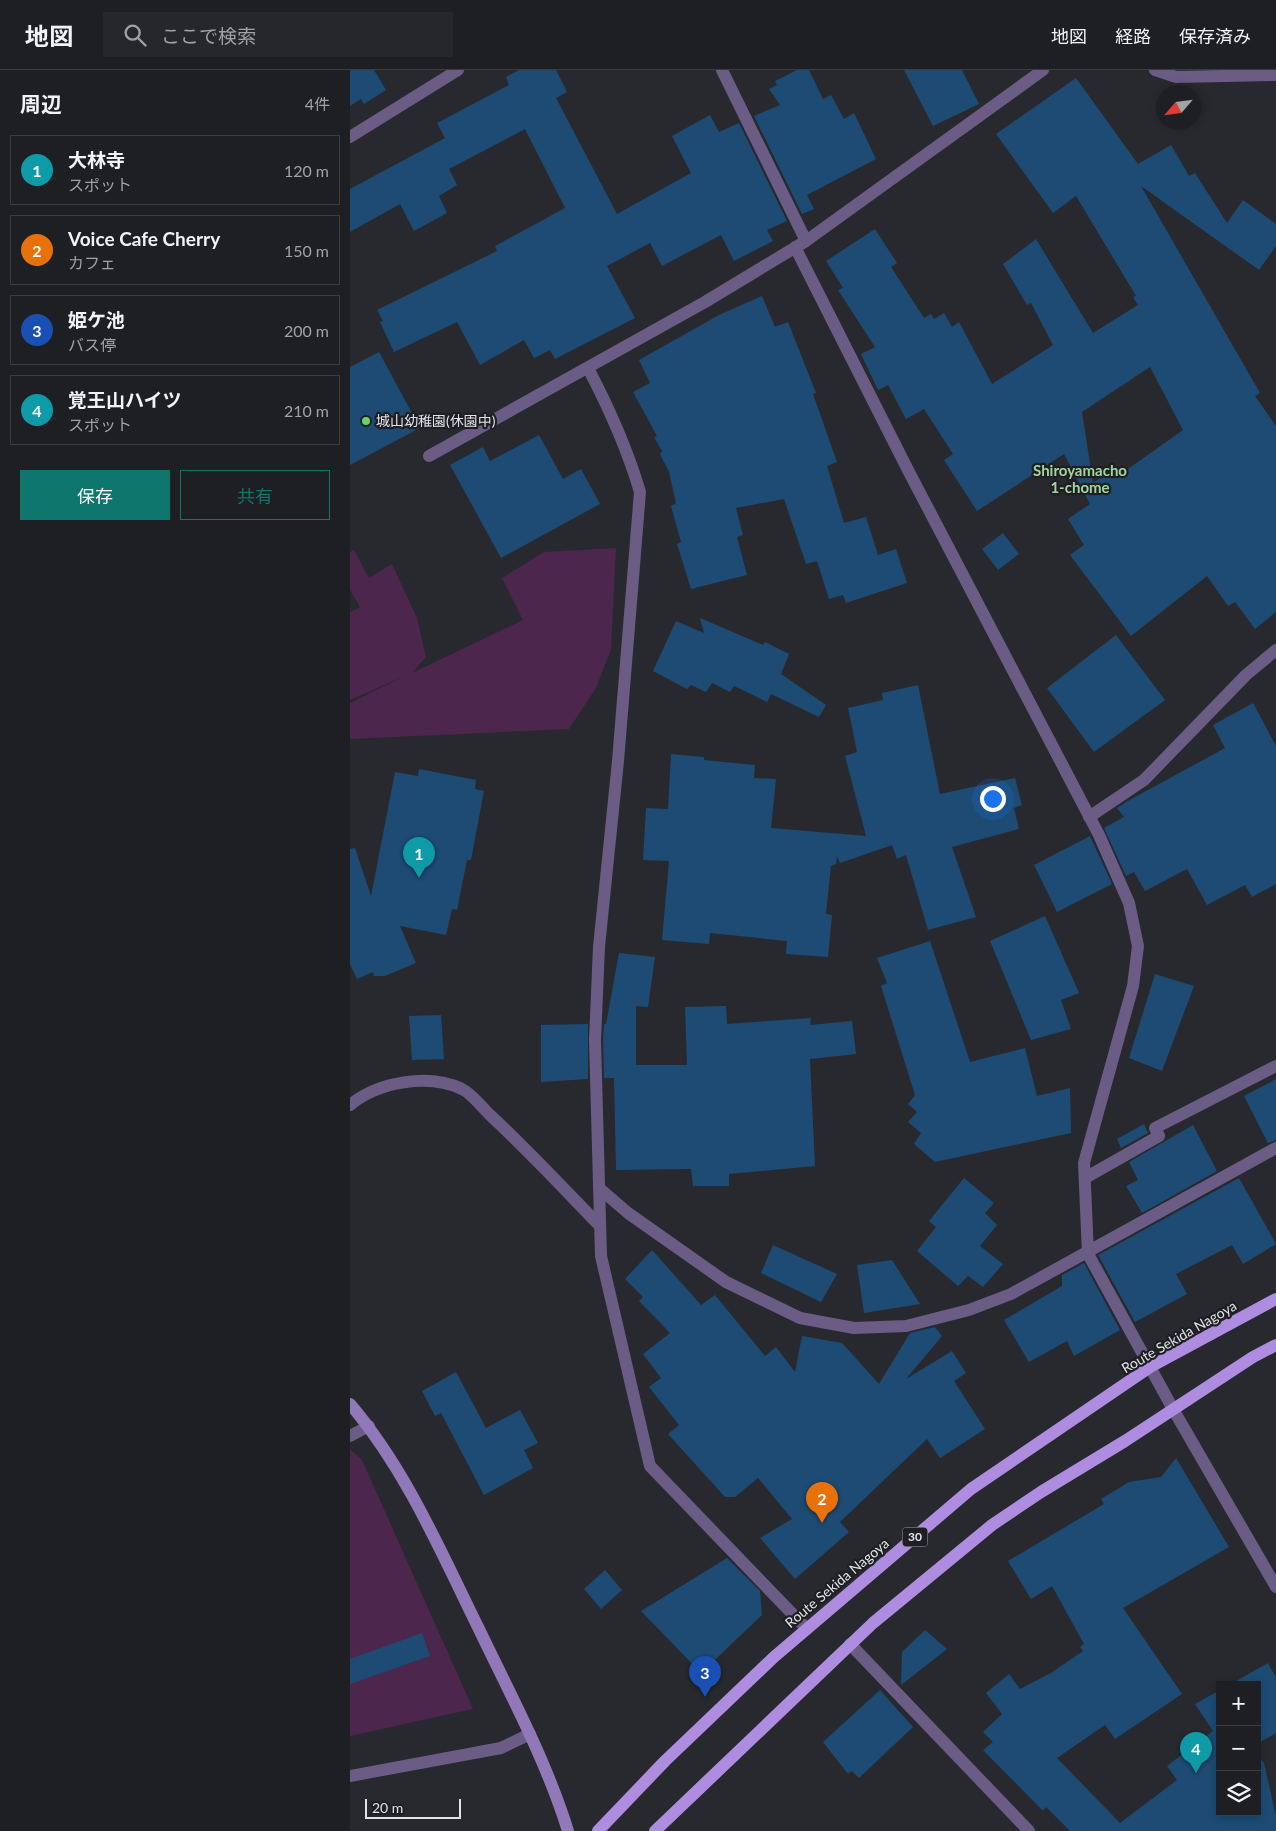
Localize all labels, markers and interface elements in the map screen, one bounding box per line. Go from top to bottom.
search box [103,12,453,57]
text: 地図 [25,21,73,50]
icon: search [121,21,149,49]
text: ここで検索 [161,24,256,47]
text: 地図 [1051,25,1087,47]
text: 経路 [1115,25,1151,47]
text: 保存済み [1179,25,1251,47]
north arrow [1156,85,1201,130]
text: 周辺 [20,91,62,116]
text: 4件 [305,94,330,113]
text: 大林寺 [68,148,125,171]
text: 1 [32,161,42,180]
text: 120 m [284,161,329,180]
text: スポット [68,175,132,194]
text: Voice Cafe Cherry [68,227,220,250]
text: 2 [32,241,42,260]
text: 150 m [284,241,329,260]
text: カフェ [68,253,116,272]
text: 姫ケ池 [68,308,125,331]
text: 3 [32,321,42,340]
text: 200 m [284,321,329,340]
text: バス停 [68,335,116,354]
text: 覚王山ハイツ [68,388,182,411]
text: 4 [32,401,42,420]
text: 210 m [284,401,329,420]
place label: 城山幼稚園(休園中) [376,412,496,429]
text: スポット [68,415,132,434]
marker: 城山幼稚園(休園中) [360,415,372,427]
district label: Shiroyamacho 1-chome [1033,461,1127,496]
button: 保存 [20,470,170,520]
button: 共有 [180,470,330,520]
your location [980,786,1006,812]
pin: 1 [403,837,435,878]
street label: Route Sekida Nagoya [1118,1297,1239,1376]
pin: 2 [806,1482,838,1523]
road number: 30 [902,1528,928,1546]
street label: Route Sekida Nagoya [781,1534,892,1631]
pin: 3 [689,1656,721,1697]
map controls [1216,1681,1261,1816]
button: + [1216,1681,1261,1726]
button: − [1216,1726,1261,1771]
pin: 4 [1180,1732,1212,1773]
button: layers [1216,1771,1261,1816]
scale bar [365,1796,461,1819]
text: 20 m [372,1799,403,1816]

